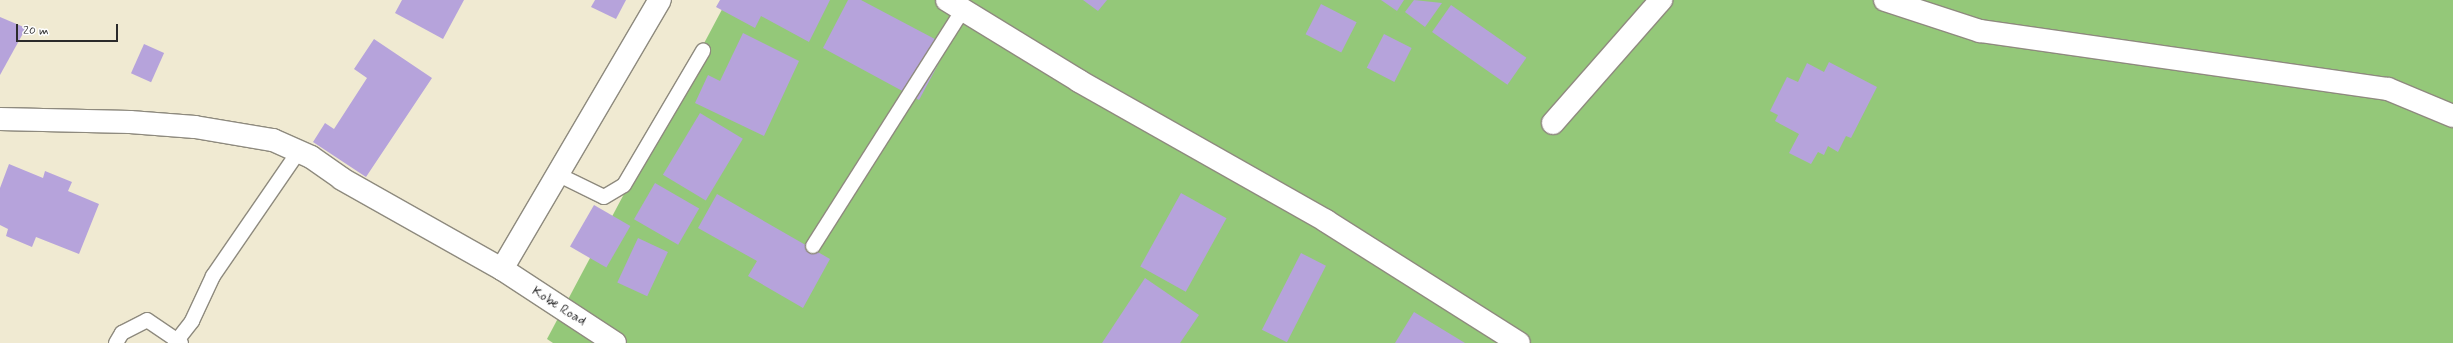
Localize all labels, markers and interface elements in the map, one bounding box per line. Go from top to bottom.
scale bar [18,16,120,42]
text: 20 m [23,23,49,39]
street label: Kobe Road [529,282,589,330]

